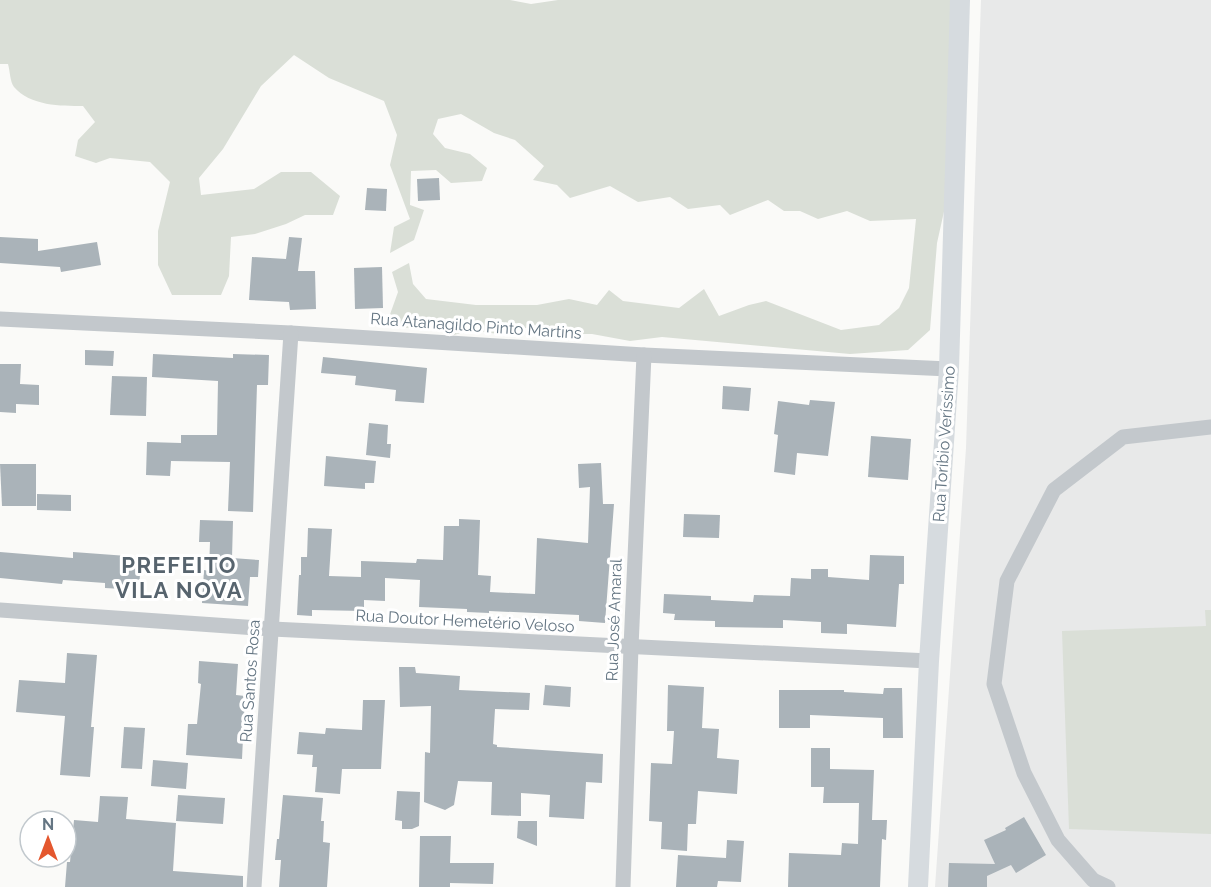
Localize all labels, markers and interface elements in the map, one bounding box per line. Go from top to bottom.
street label: Rua Atanagildo Pinto Martins [370,309,583,343]
street label: Rua Toríbio Veríssimo [929,365,959,523]
district label: PREFEITO VILA NOVA [115,552,243,603]
street label: Rua José Amaral [602,558,626,682]
street label: Rua Doutor Hemetério Veloso [355,606,575,636]
street label: Rua Santos Rosa [236,619,264,743]
north arrow [18,809,78,869]
text: N [42,815,54,834]

